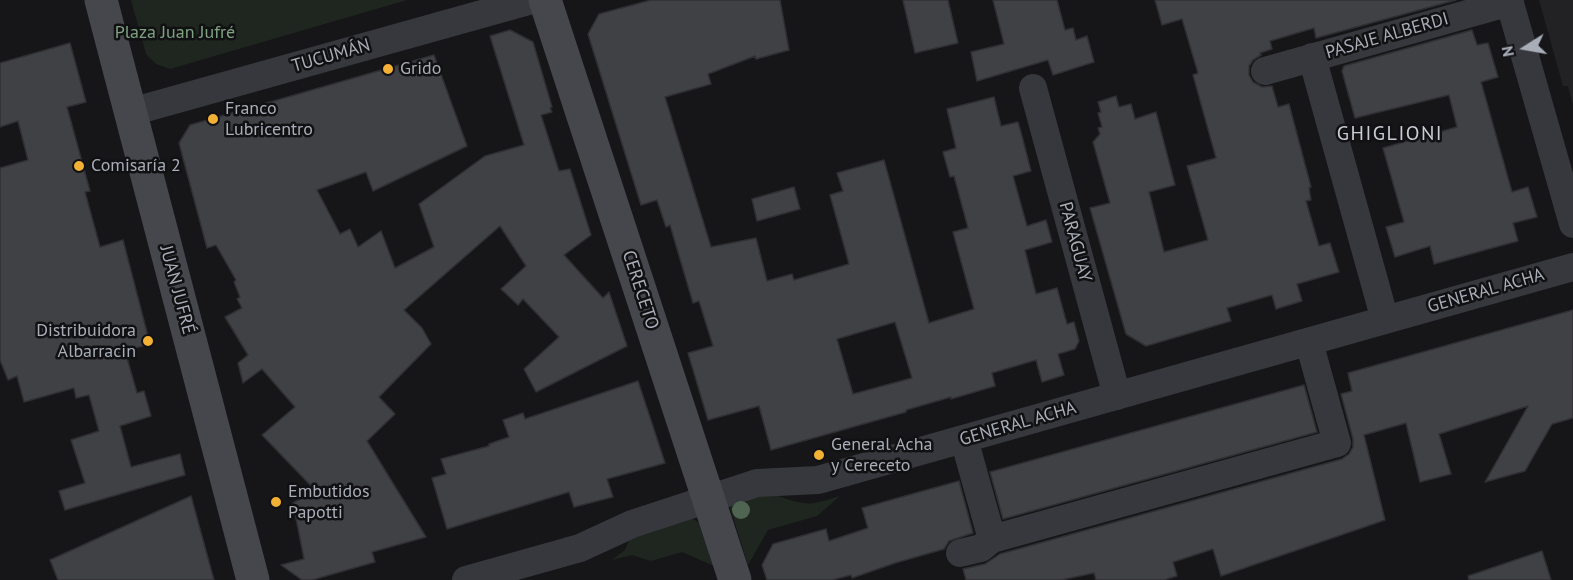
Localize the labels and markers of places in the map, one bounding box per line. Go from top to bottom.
place label: Grido [400,58,441,80]
marker: Grido [381,62,395,76]
place label: Franco Lubricentro [225,98,313,140]
marker: Franco Lubricentro [206,112,220,126]
place label: Comisaría 2 [91,155,181,177]
marker: Comisaría 2 [72,159,86,173]
place label: Distribuidora Albarracin [36,320,136,362]
marker: Distribuidora Albarracin [141,334,155,348]
place label: General Acha y Cereceto [831,434,932,476]
marker: General Acha y Cereceto [812,448,826,462]
place label: Embutidos Papotti [288,481,370,524]
marker: Embutidos Papotti [269,495,283,509]

